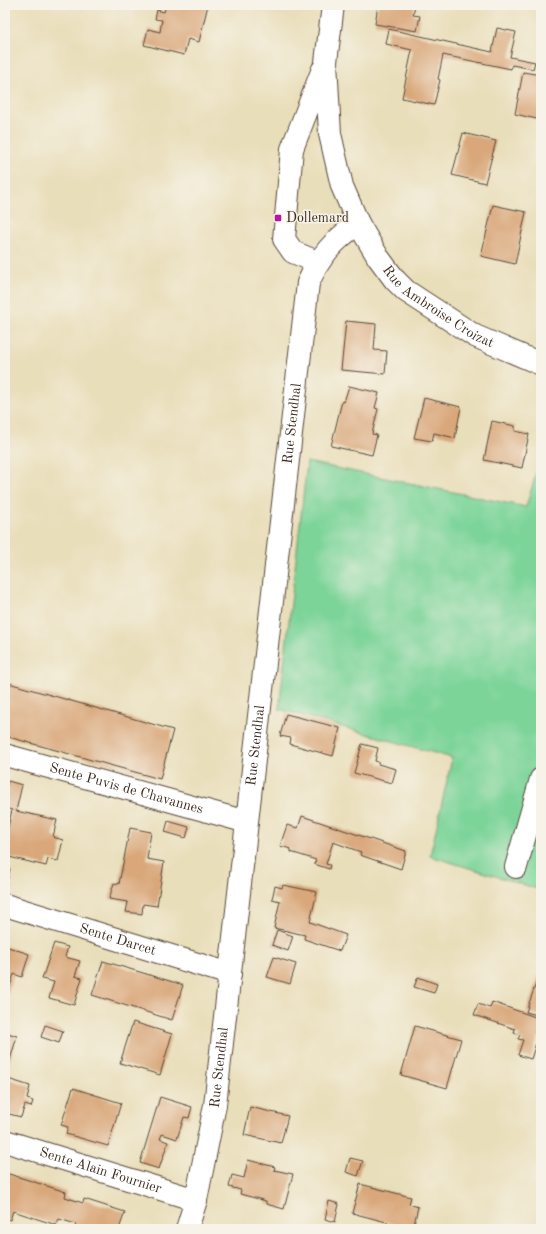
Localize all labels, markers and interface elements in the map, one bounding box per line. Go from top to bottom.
place label: Dollemard [286,211,349,225]
marker: Dollemard [273,213,283,223]
street label: Rue Ambroise Croizat [380,263,496,350]
street label: Rue Stendhal [281,382,304,465]
street label: Rue Stendhal [244,704,267,787]
street label: Sente Puvis de Chavannes [48,761,205,817]
street label: Sente Darcet [78,921,158,958]
street label: Rue Stendhal [208,1026,231,1109]
street label: Sente Alain Fournier [38,1145,163,1196]

